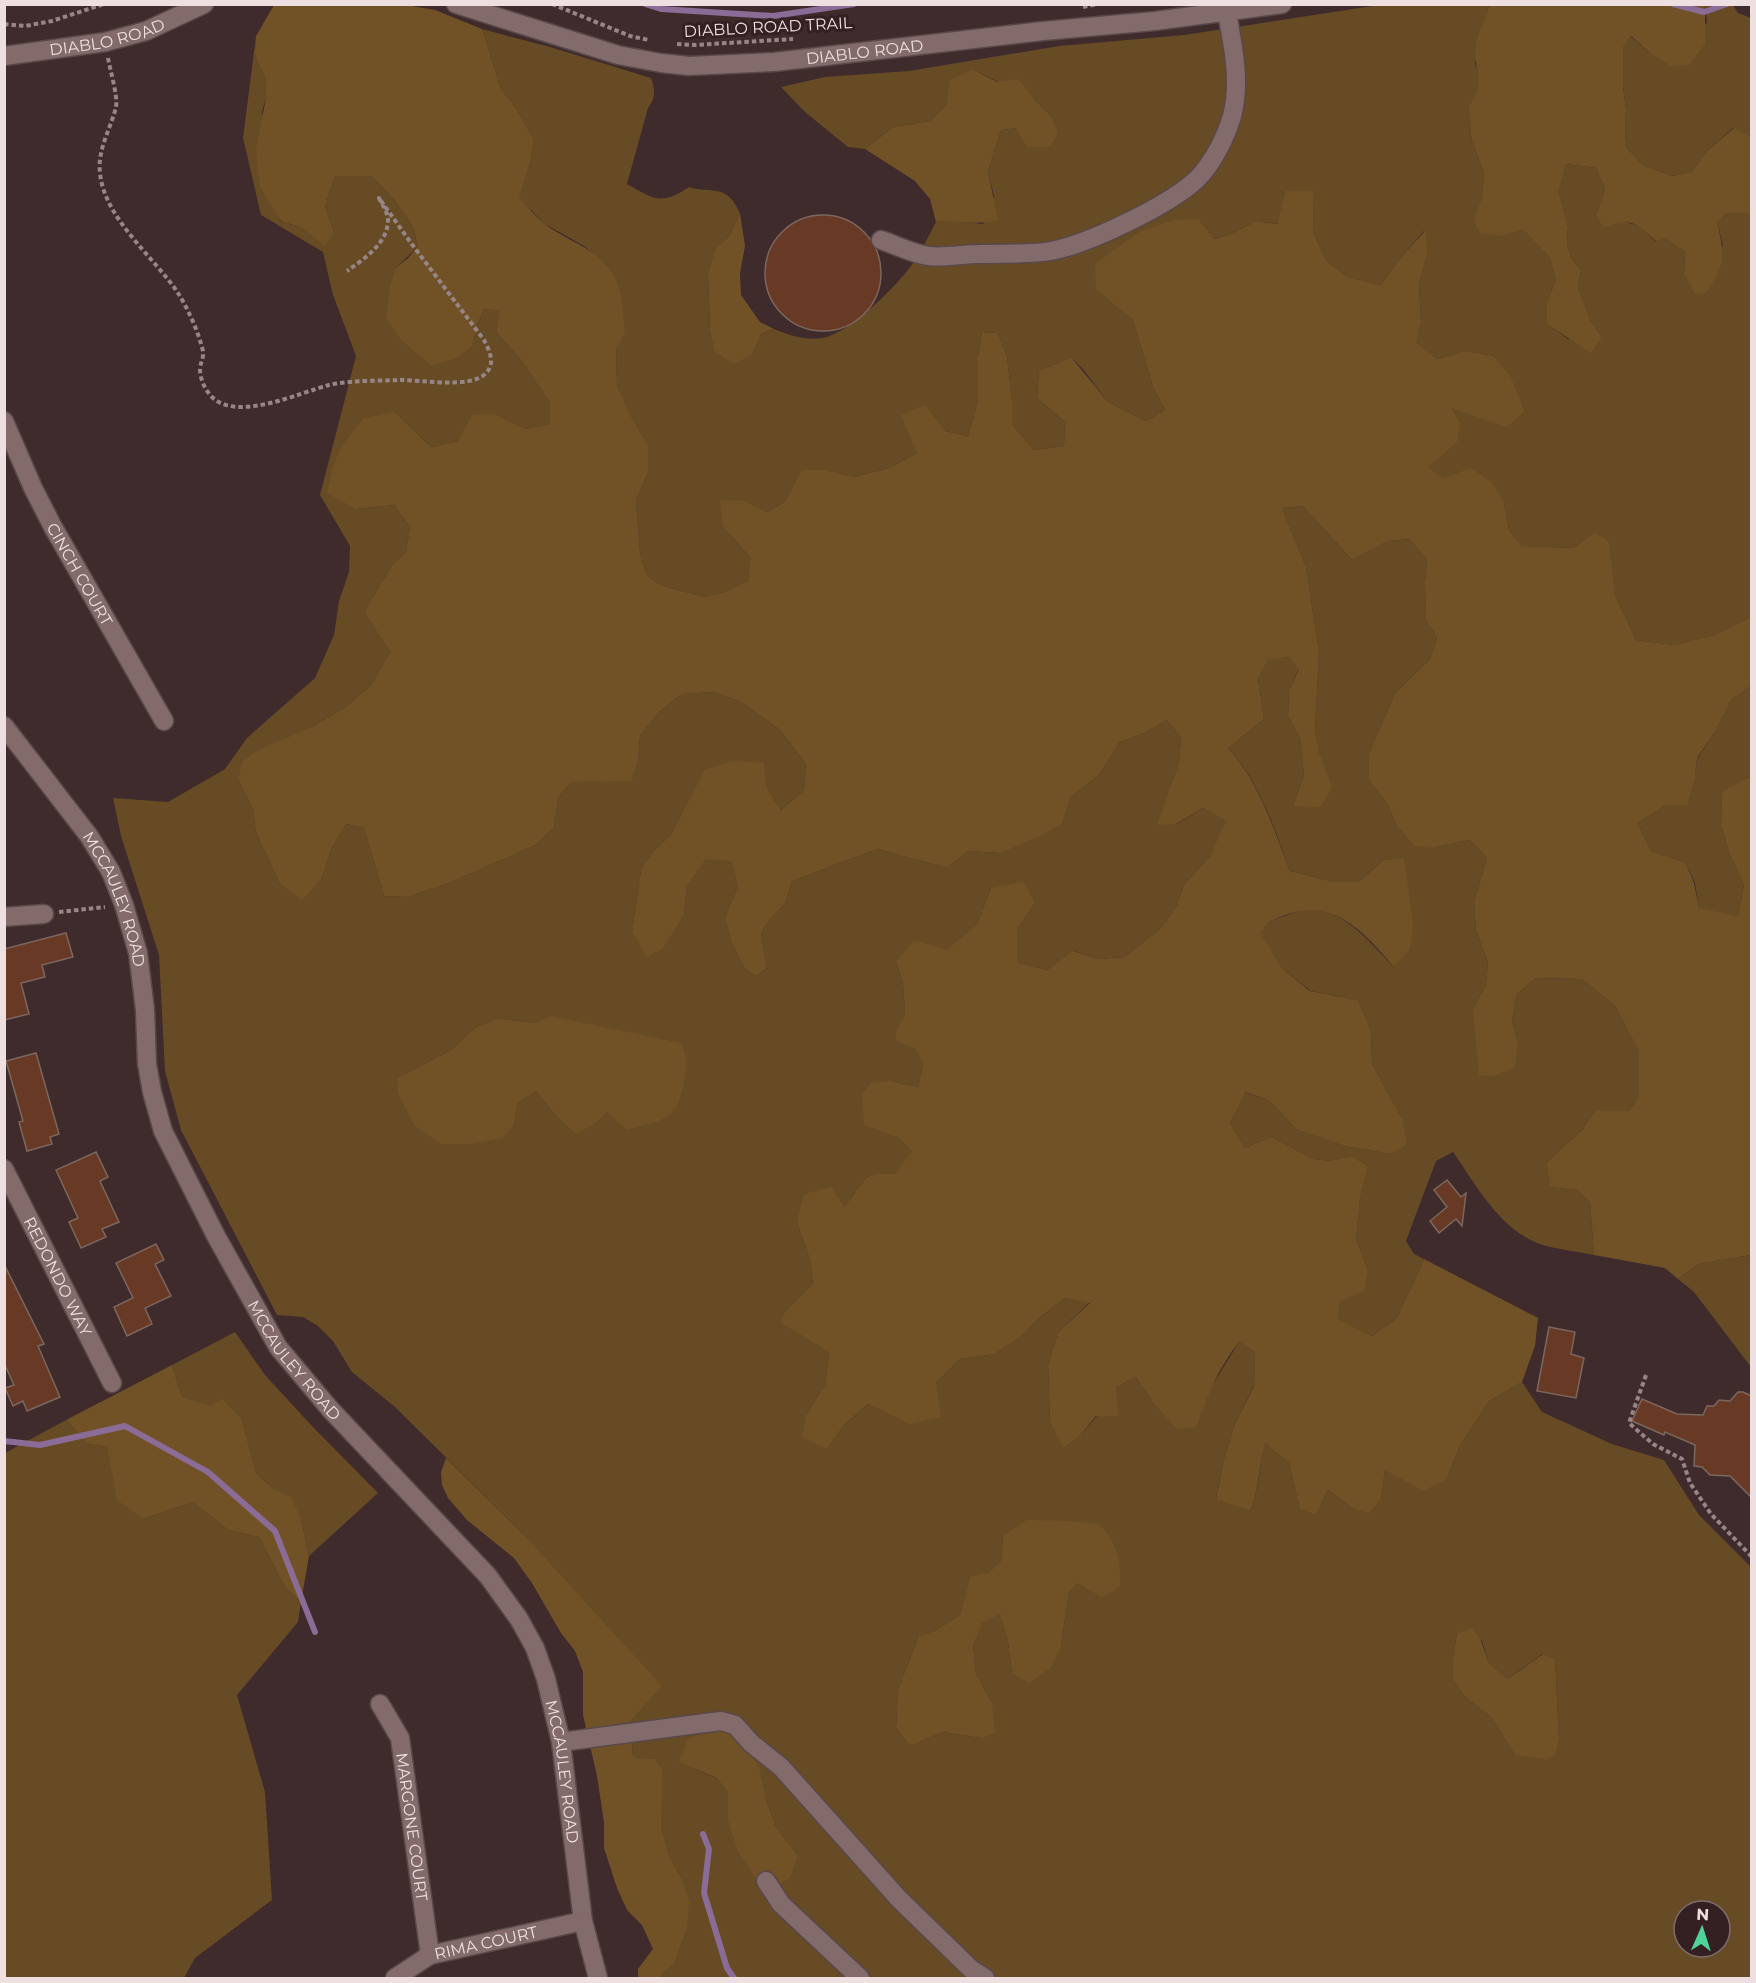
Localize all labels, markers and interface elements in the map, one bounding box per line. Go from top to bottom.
street label: DIABLO ROAD TRAIL [683,13,853,41]
street label: DIABLO ROAD [48,14,168,59]
street label: DIABLO ROAD [805,35,924,68]
street label: CINCH COURT [43,519,117,629]
street label: MCCAULEY ROAD [79,828,149,968]
street label: REDONDO WAY [20,1213,96,1340]
street label: MCCAULEY ROAD [244,1297,345,1424]
street label: MCCAULEY ROAD [542,1698,583,1844]
street label: MARGONE COURT [393,1751,432,1903]
north arrow [1672,1899,1732,1959]
text: N [1696,1905,1710,1924]
street label: RIMA COURT [432,1922,540,1963]

